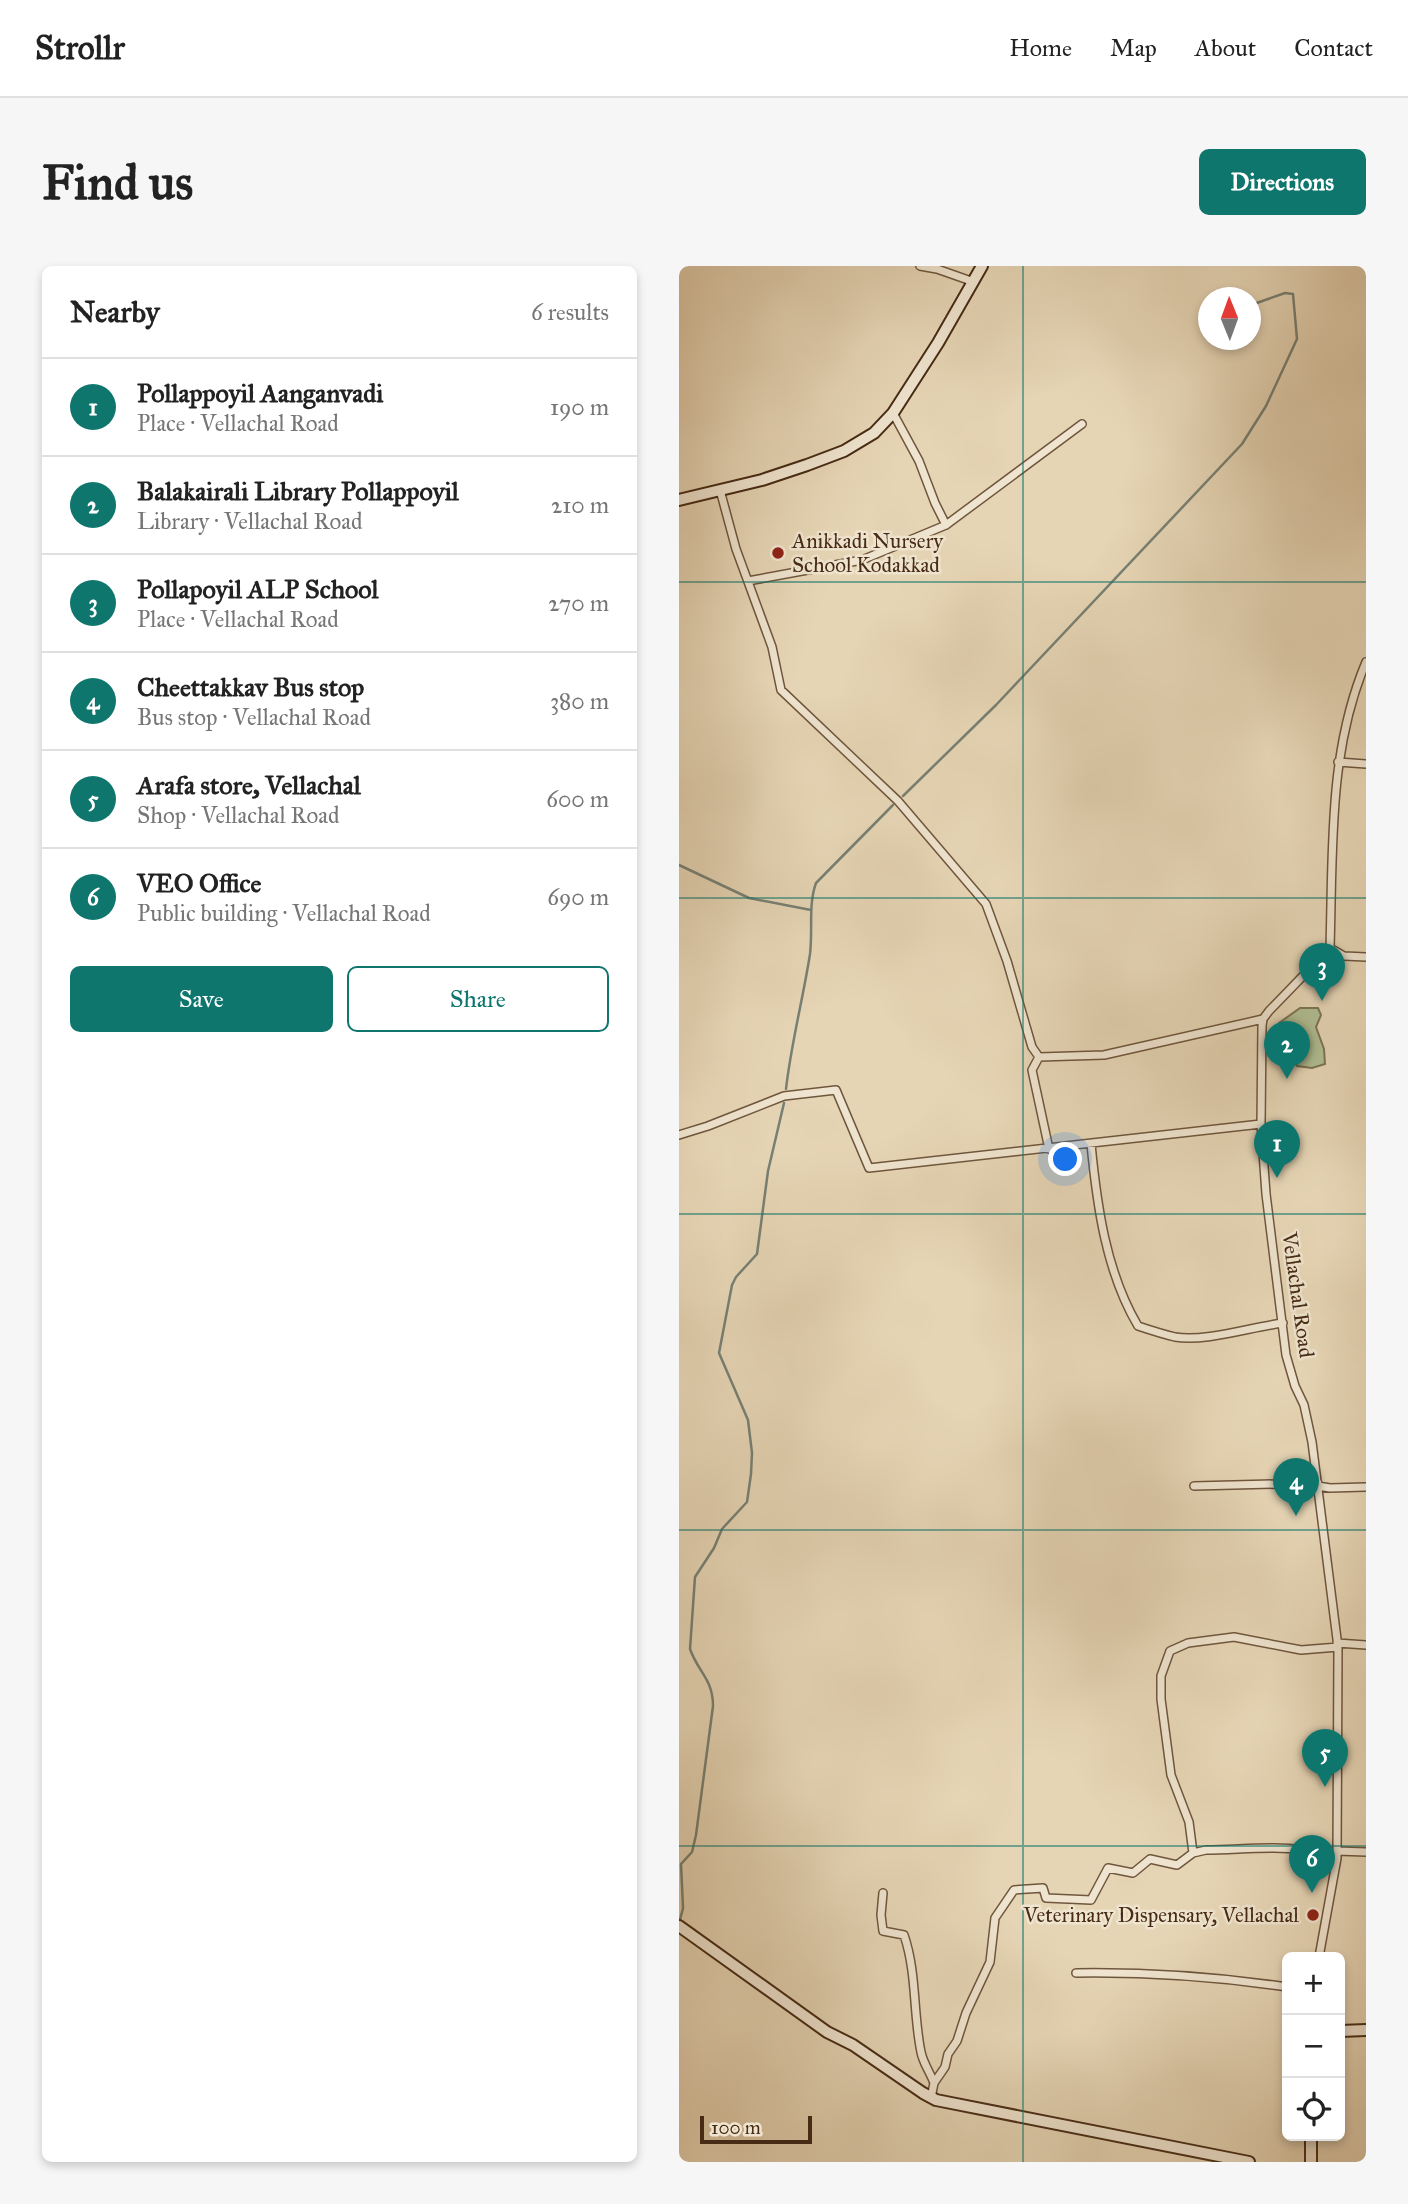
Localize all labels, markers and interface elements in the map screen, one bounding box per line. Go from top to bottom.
text: Strollr [35,28,125,68]
text: Home [1009,33,1072,63]
text: Map [1110,33,1157,63]
text: About [1195,33,1256,63]
text: Contact [1294,33,1373,63]
button: Directions [1199,149,1366,215]
text: Find us [42,153,193,212]
north arrow [1198,287,1261,350]
text: Nearby [70,294,160,330]
text: 6 results [531,298,609,326]
text: Pollappoyil Aanganvadi [137,377,383,409]
text: 1 [88,393,98,421]
text: 190 m [550,393,609,421]
text: Place · Vellachal Road [137,409,339,437]
text: Balakairali Library Pollappoyil [137,475,459,507]
text: 2 [87,491,99,519]
text: 210 m [551,491,609,519]
text: Library · Vellachal Road [137,507,362,535]
place label: Anikkadi Nursery School Kodakkad [791,528,944,578]
marker: Anikkadi Nursery School Kodakkad [770,545,786,561]
text: Pollapoyil ALP School [137,573,379,605]
text: 3 [88,589,98,617]
text: 270 m [548,589,609,617]
text: Place · Vellachal Road [137,605,339,633]
text: Cheettakkav Bus stop [137,671,364,703]
text: 4 [87,687,99,715]
text: 380 m [550,687,609,715]
text: Bus stop · Vellachal Road [137,703,371,731]
text: Arafa store, Vellachal [137,769,361,801]
text: 5 [88,785,98,813]
text: 600 m [546,785,609,813]
text: Shop · Vellachal Road [137,801,340,829]
text: VEO Office [137,867,261,899]
text: 6 [87,883,99,911]
text: 690 m [547,883,609,911]
text: Public building · Vellachal Road [137,899,431,927]
pin: 3 [1299,943,1345,1001]
button: Save [70,966,333,1032]
button: Share [347,966,609,1032]
pin: 2 [1264,1021,1310,1079]
pin: 1 [1254,1120,1300,1178]
your location [1048,1142,1082,1176]
street label: Vellachal Road [1276,1230,1320,1360]
pin: 4 [1273,1458,1319,1516]
pin: 5 [1302,1729,1348,1787]
pin: 6 [1289,1835,1335,1893]
place label: Veterinary Dispensary, Vellachal [1022,1902,1299,1928]
marker: Veterinary Dispensary, Vellachal [1305,1907,1321,1923]
map controls [1282,1952,1345,2141]
button: + [1282,1952,1345,2015]
button: − [1282,2015,1345,2078]
button: locate [1282,2078,1345,2141]
scale bar [700,2113,812,2145]
text: 100 m [711,2116,761,2139]

